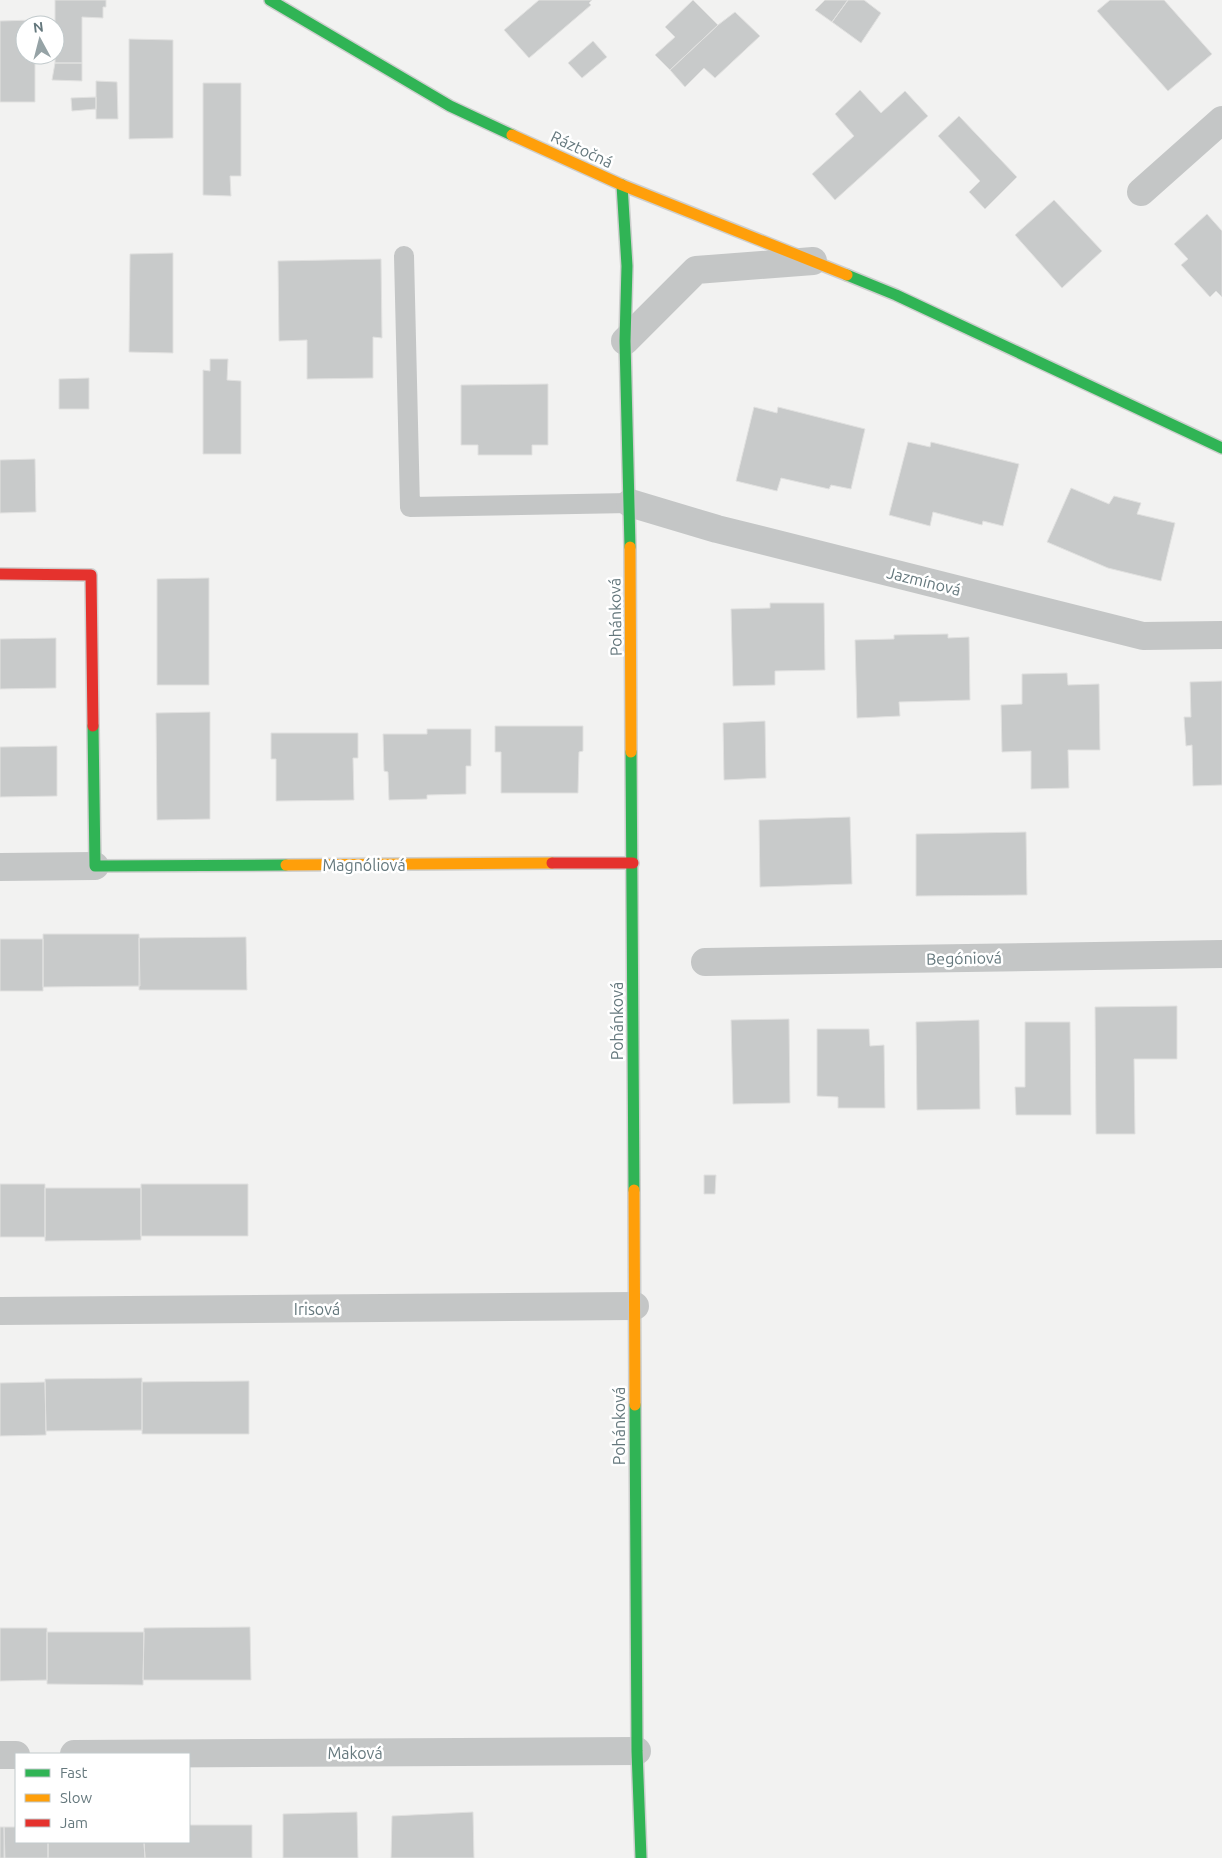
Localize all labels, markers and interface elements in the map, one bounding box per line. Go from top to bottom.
north arrow [15,15,65,65]
text: N [32,19,45,36]
street label: Ráztočná [548,127,616,171]
street label: Jazmínová [885,563,963,599]
street label: Pohánková [605,578,625,656]
street label: Magnóliová [322,856,406,874]
street label: Begóniová [926,948,1002,968]
street label: Pohánková [608,982,626,1060]
street label: Irisová [294,1300,340,1318]
street label: Pohánková [610,1387,628,1465]
street label: Maková [327,1744,383,1762]
legend [15,1753,190,1843]
text: Fast [60,1764,88,1781]
text: Slow [60,1789,93,1806]
text: Jam [60,1814,88,1831]

